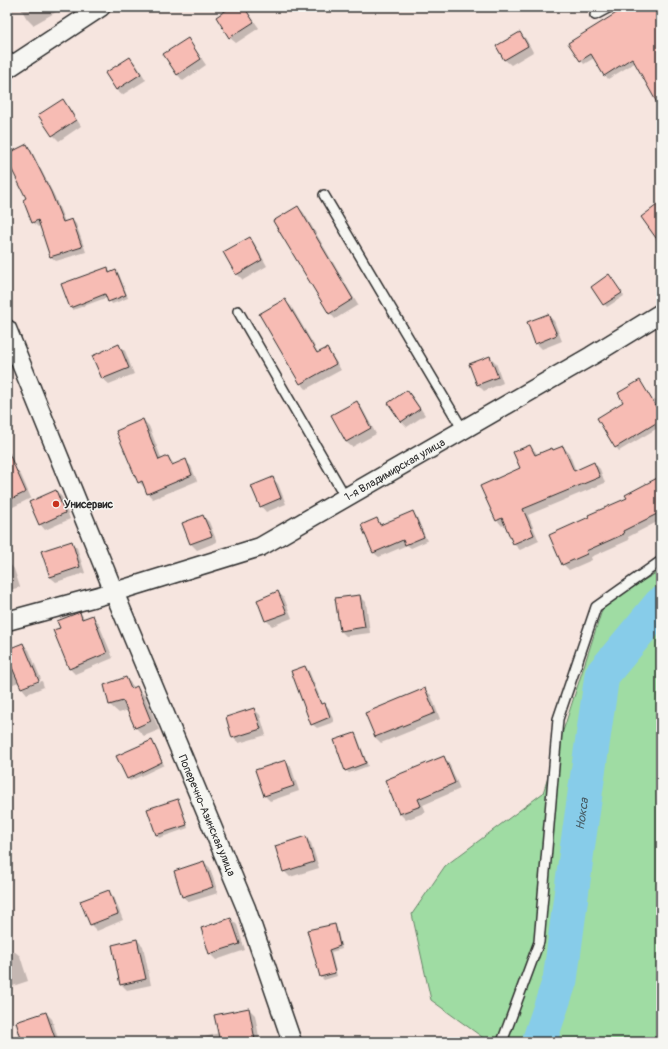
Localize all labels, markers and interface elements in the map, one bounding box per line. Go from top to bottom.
street label: 1-я Владимирская улица [342,436,447,504]
place label: Унисервис [64,498,113,511]
marker: Унисервис [51,499,61,509]
street label: Поперечно-Азинская улица [176,753,238,878]
water label: Нокса [573,796,593,831]

